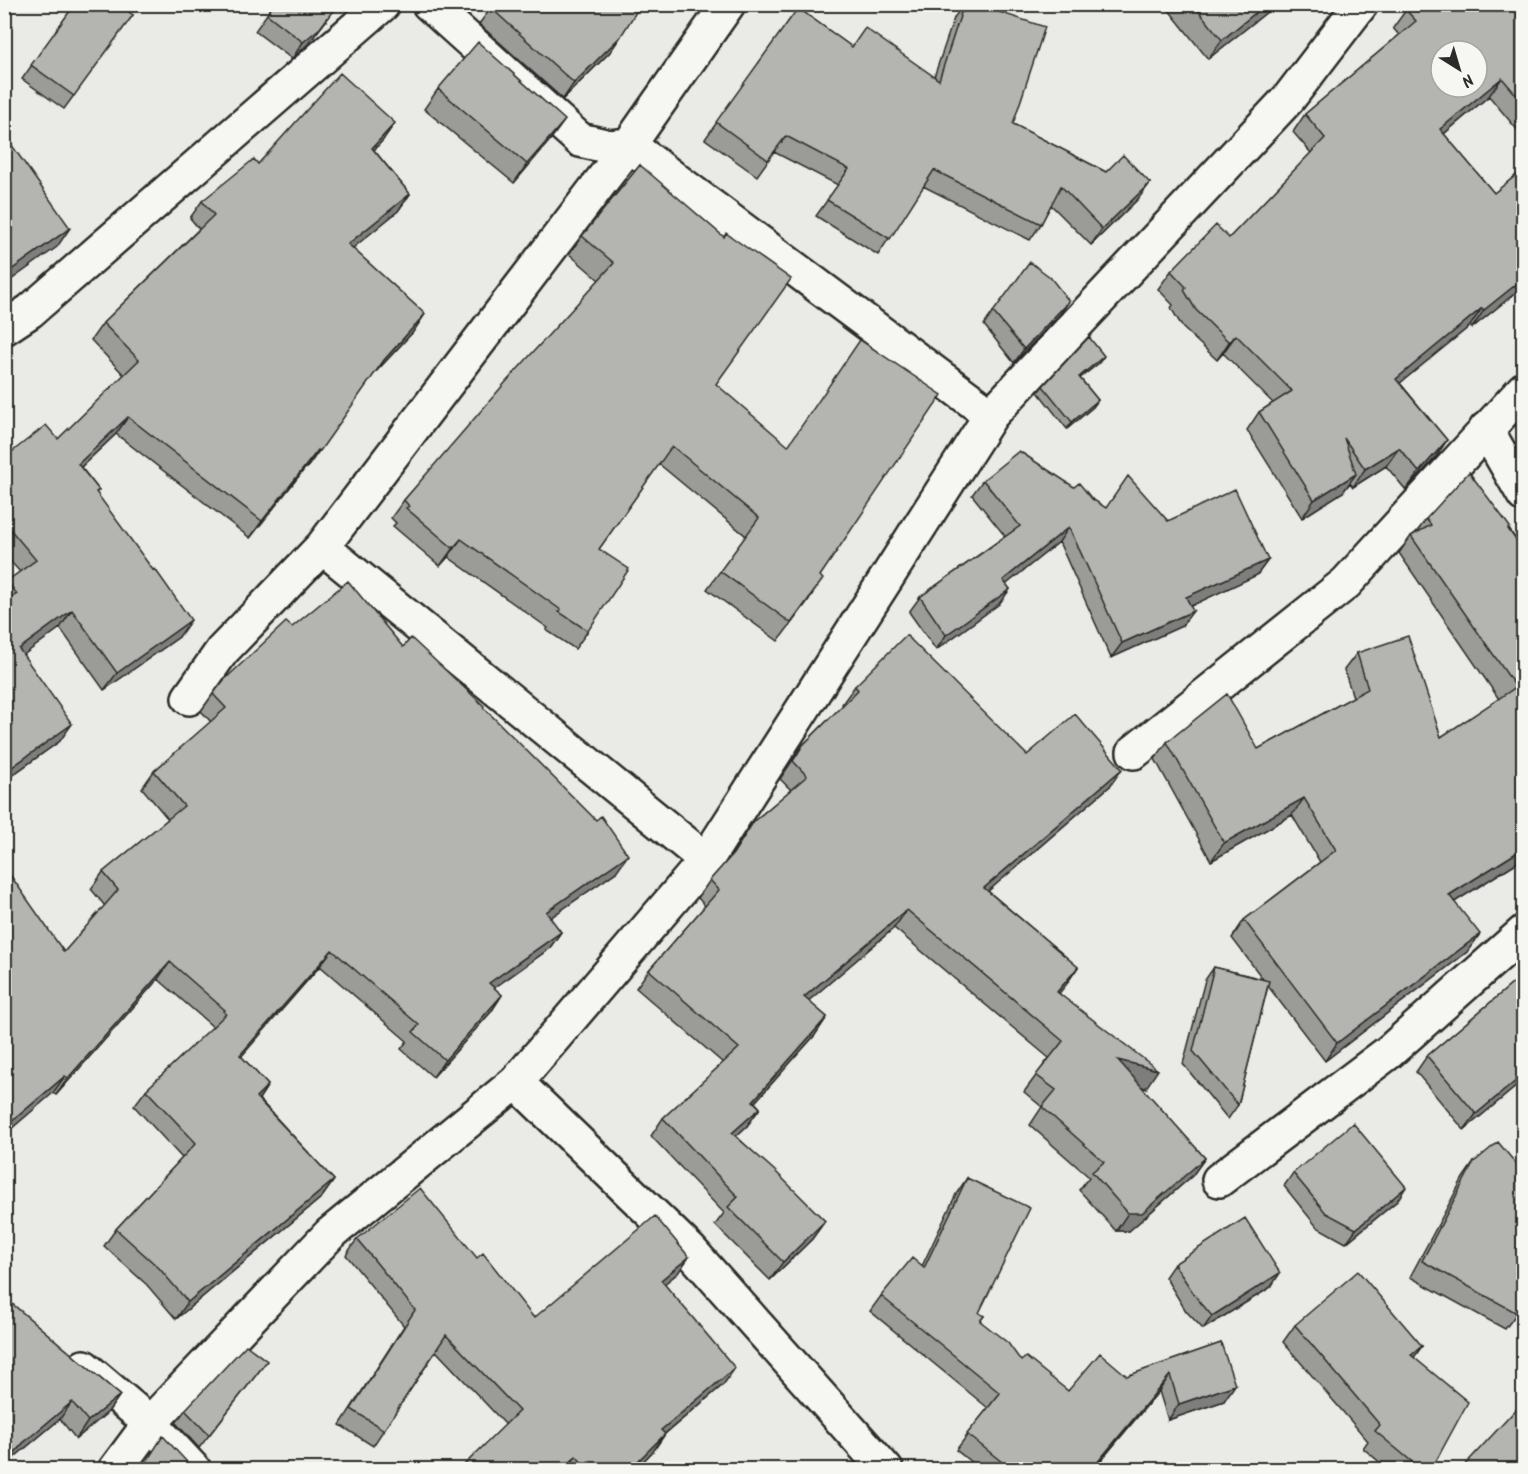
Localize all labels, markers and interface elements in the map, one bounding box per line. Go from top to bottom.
north arrow [1429,39,1489,99]
text: N [1456,67,1479,93]

